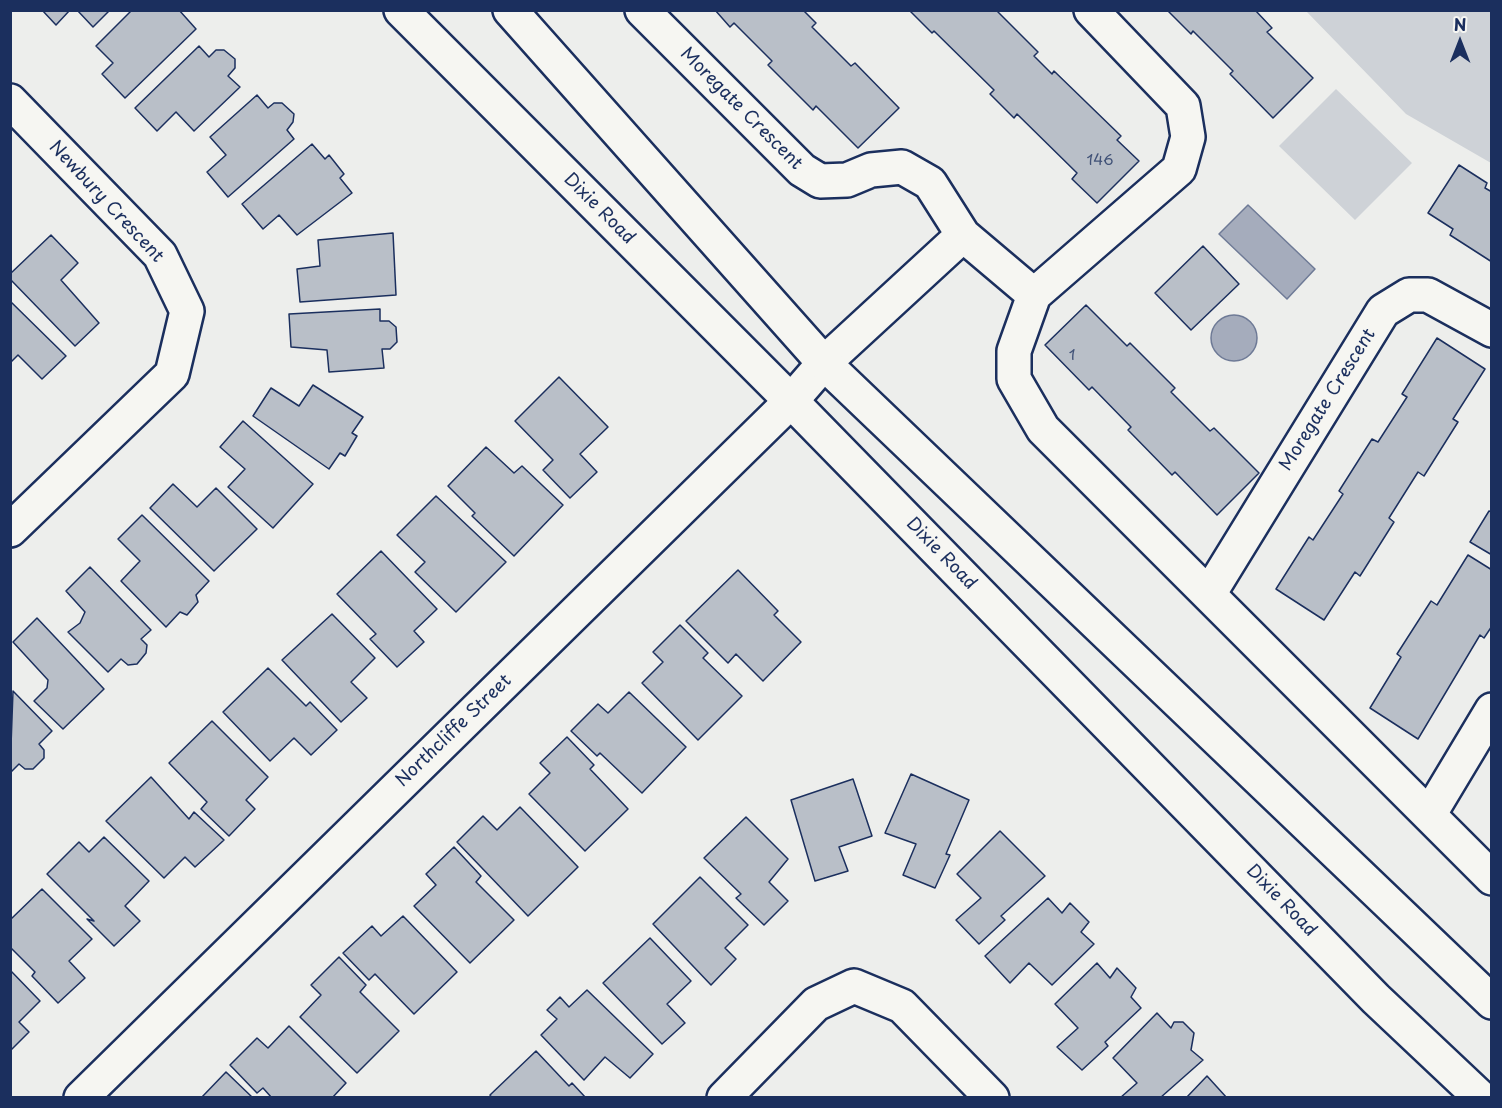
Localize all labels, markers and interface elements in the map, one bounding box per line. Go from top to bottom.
north arrow [1430,12,1490,72]
text: N [1454,12,1466,36]
street label: Moregate Crescent [675,43,807,175]
street label: Newbury Crescent [44,137,168,267]
house number: 146 [1086,152,1114,170]
street label: Dixie Road [559,169,639,249]
street label: Moregate Crescent [1275,325,1381,475]
house number: 1 [1069,347,1075,365]
street label: Dixie Road [901,513,981,595]
street label: Northcliffe Street [392,670,516,792]
street label: Dixie Road [1241,860,1321,942]

